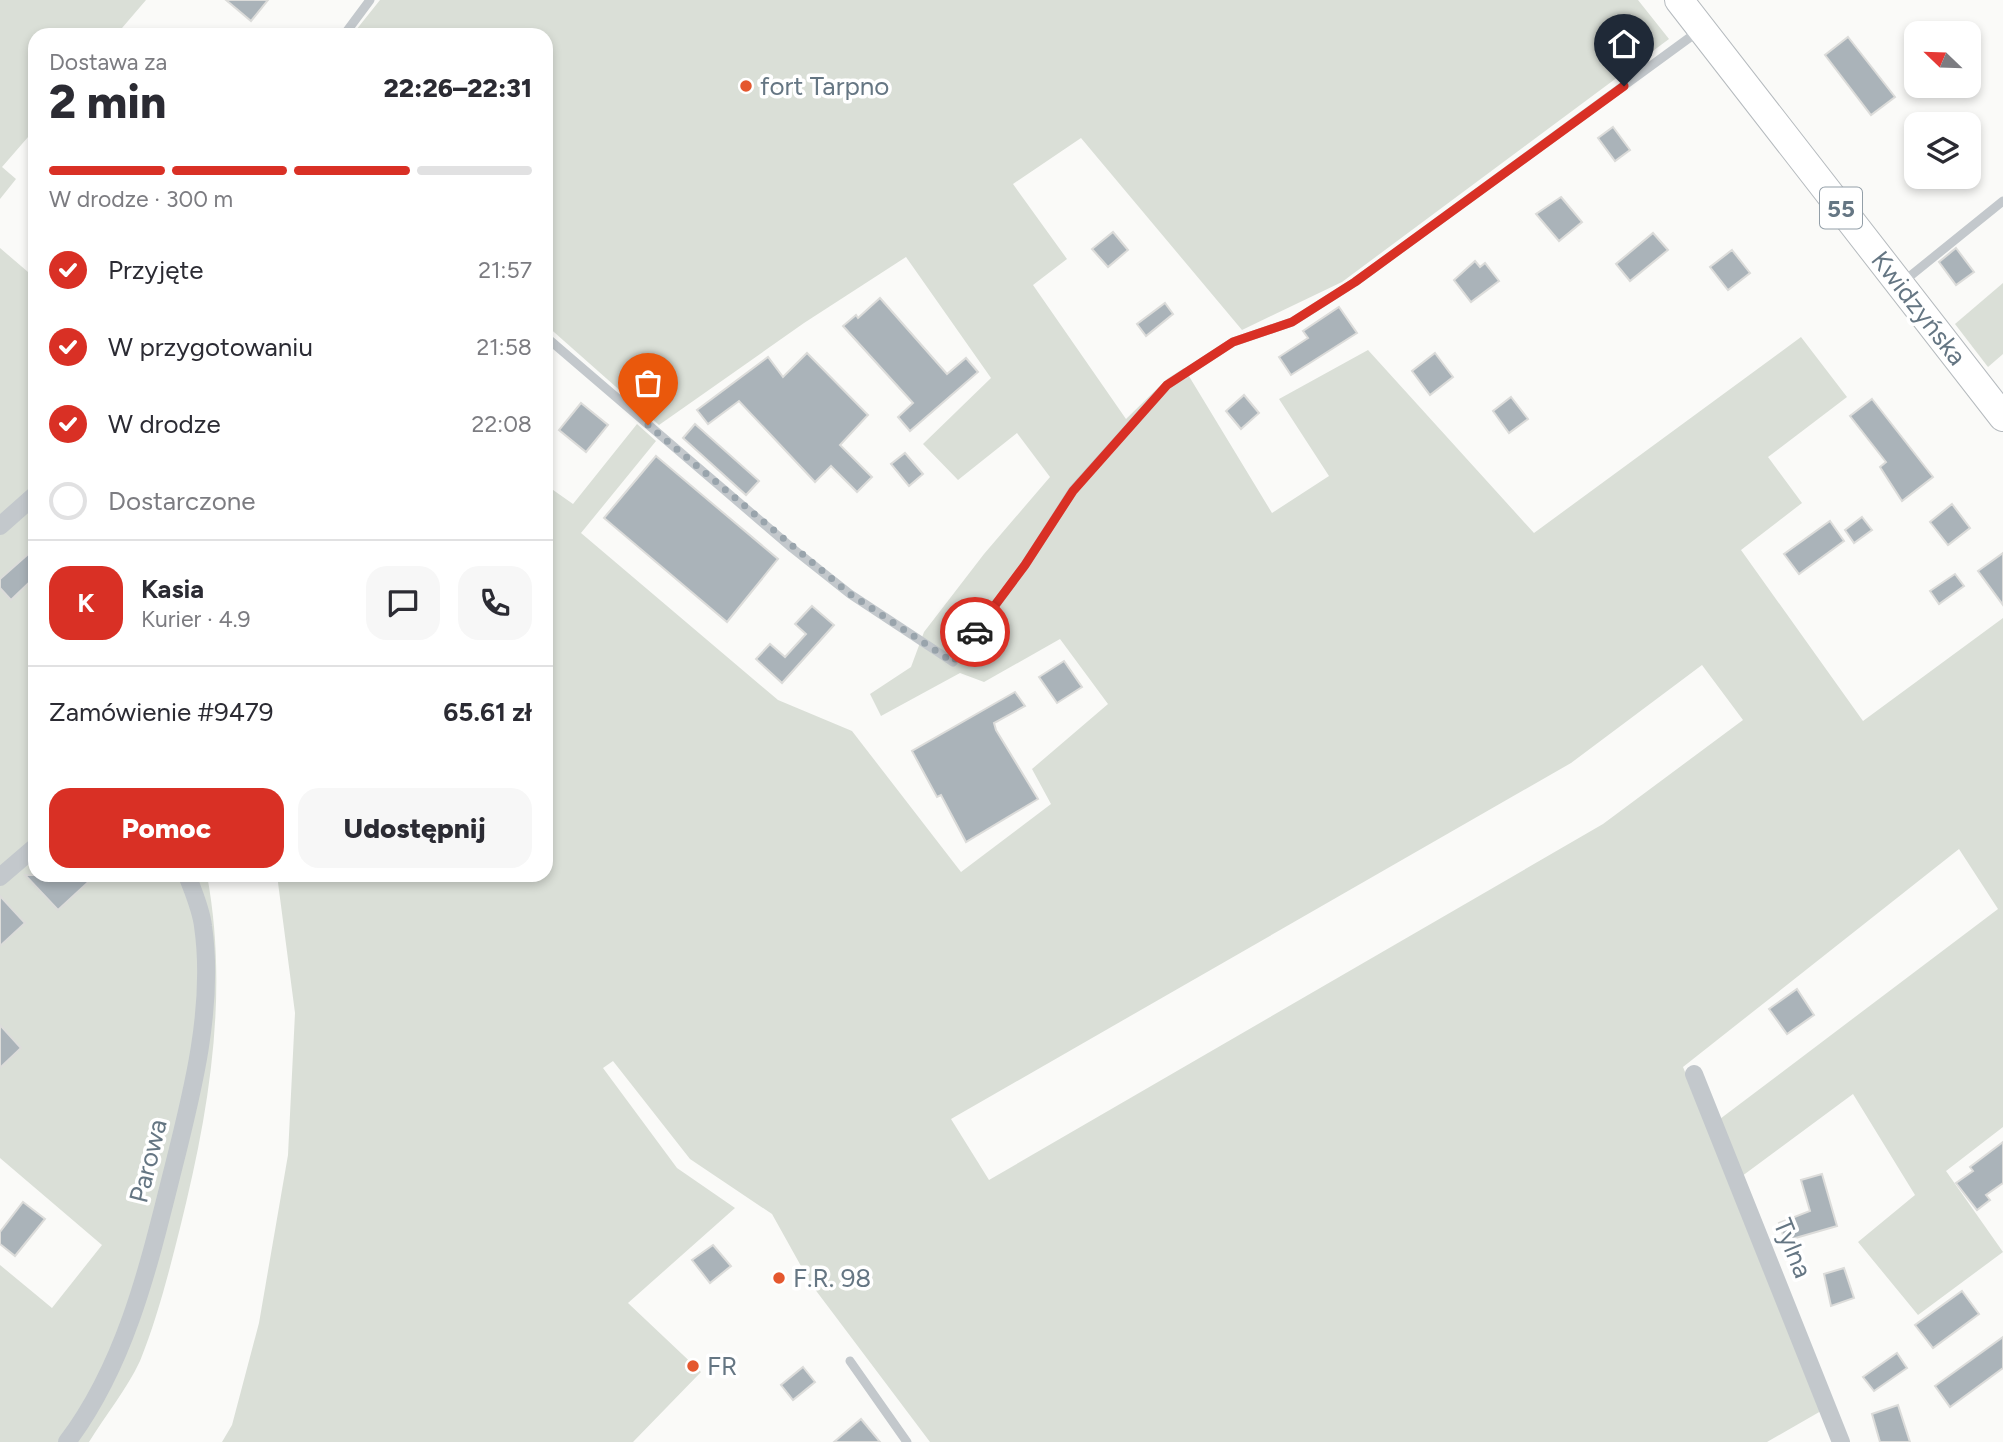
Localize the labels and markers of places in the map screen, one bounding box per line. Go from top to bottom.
pin [1594,14,1654,86]
place label: fort Tarpno [760,70,889,102]
marker: fort Tarpno [738,78,754,94]
pin [618,353,678,425]
place label: F.R. 98 [793,1262,871,1294]
marker: F.R. 98 [771,1270,787,1286]
place label: FR [707,1350,737,1382]
marker: FR [685,1358,701,1374]

